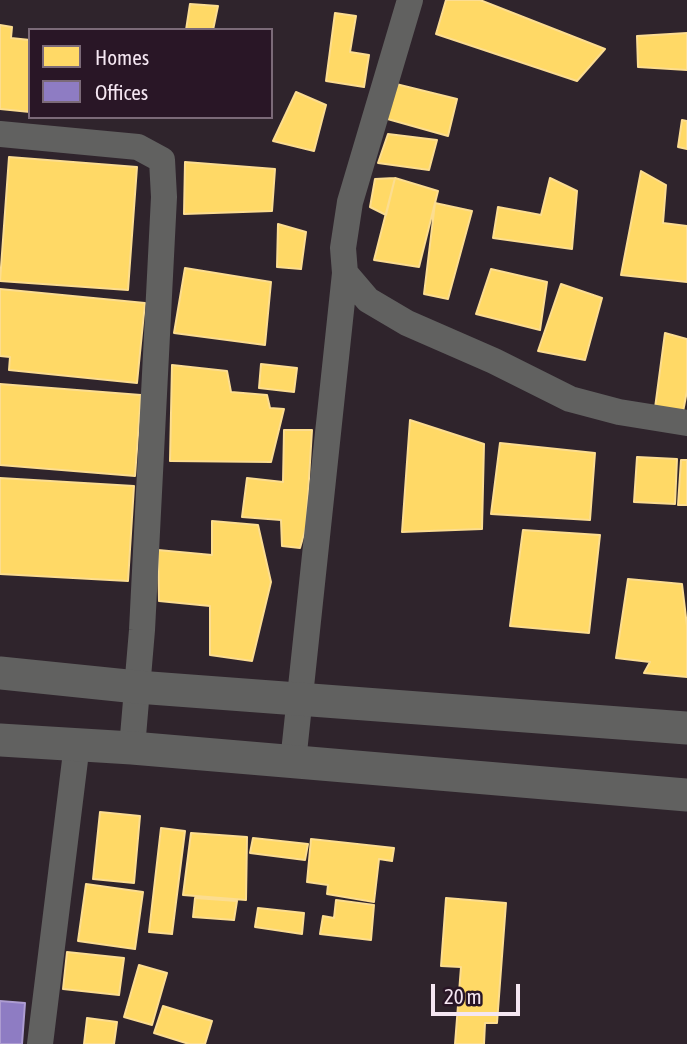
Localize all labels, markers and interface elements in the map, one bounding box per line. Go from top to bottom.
legend [28,28,273,119]
text: Homes [95,45,149,69]
text: Offices [95,80,148,104]
scale bar [435,970,524,1014]
text: 20 m [444,984,482,1008]

